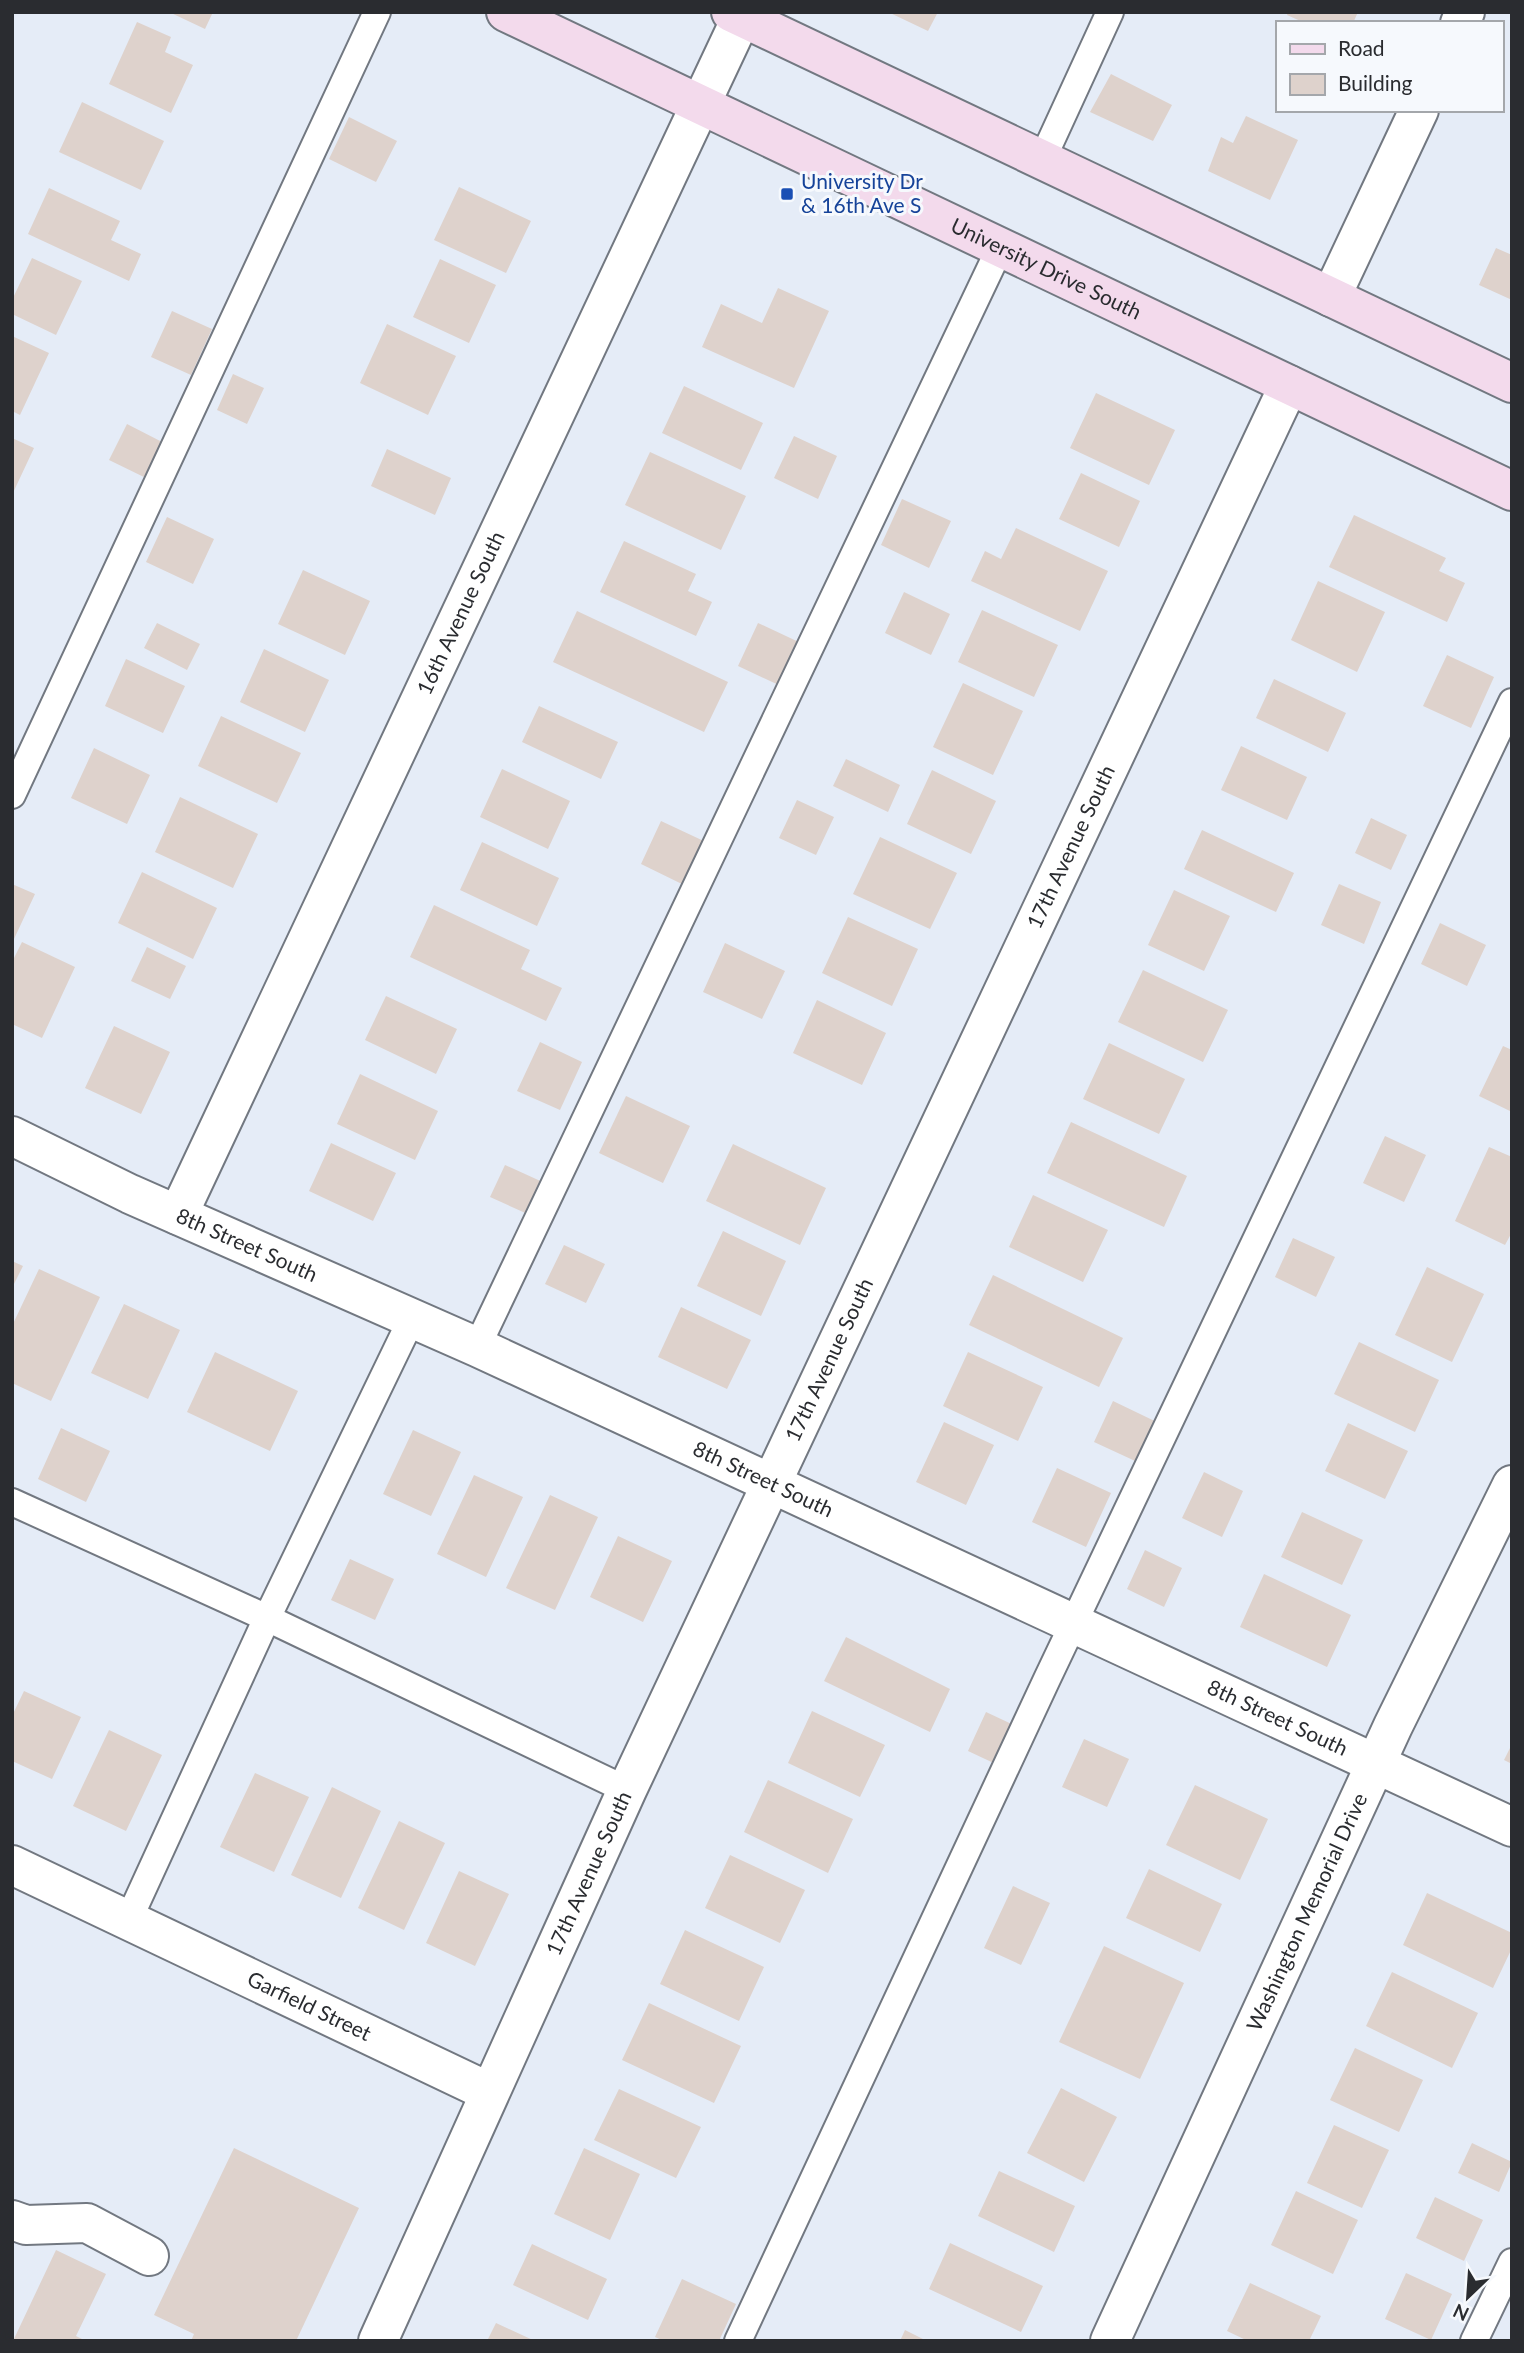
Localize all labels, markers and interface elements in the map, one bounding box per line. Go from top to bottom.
legend [1276,21,1503,112]
text: Road [1338,35,1385,60]
text: Building [1338,70,1413,95]
place label: University Dr & 16th Ave S [801,168,923,217]
marker: University Dr & 16th Ave S [779,186,795,202]
street label: University Drive South [947,212,1146,324]
street label: 16th Avenue South [411,527,509,698]
street label: 17th Avenue South [1021,761,1119,932]
street label: 8th Street South [173,1202,322,1286]
street label: 17th Avenue South [779,1274,877,1445]
street label: 8th Street South [690,1435,838,1522]
street label: 8th Street South [1204,1674,1352,1760]
street label: 17th Avenue South [540,1787,636,1959]
street label: Washington Memorial Drive [1240,1789,1371,2035]
street label: Garfield Street [244,1965,376,2045]
north arrow [1433,2262,1503,2332]
text: N [1449,2299,1472,2326]

